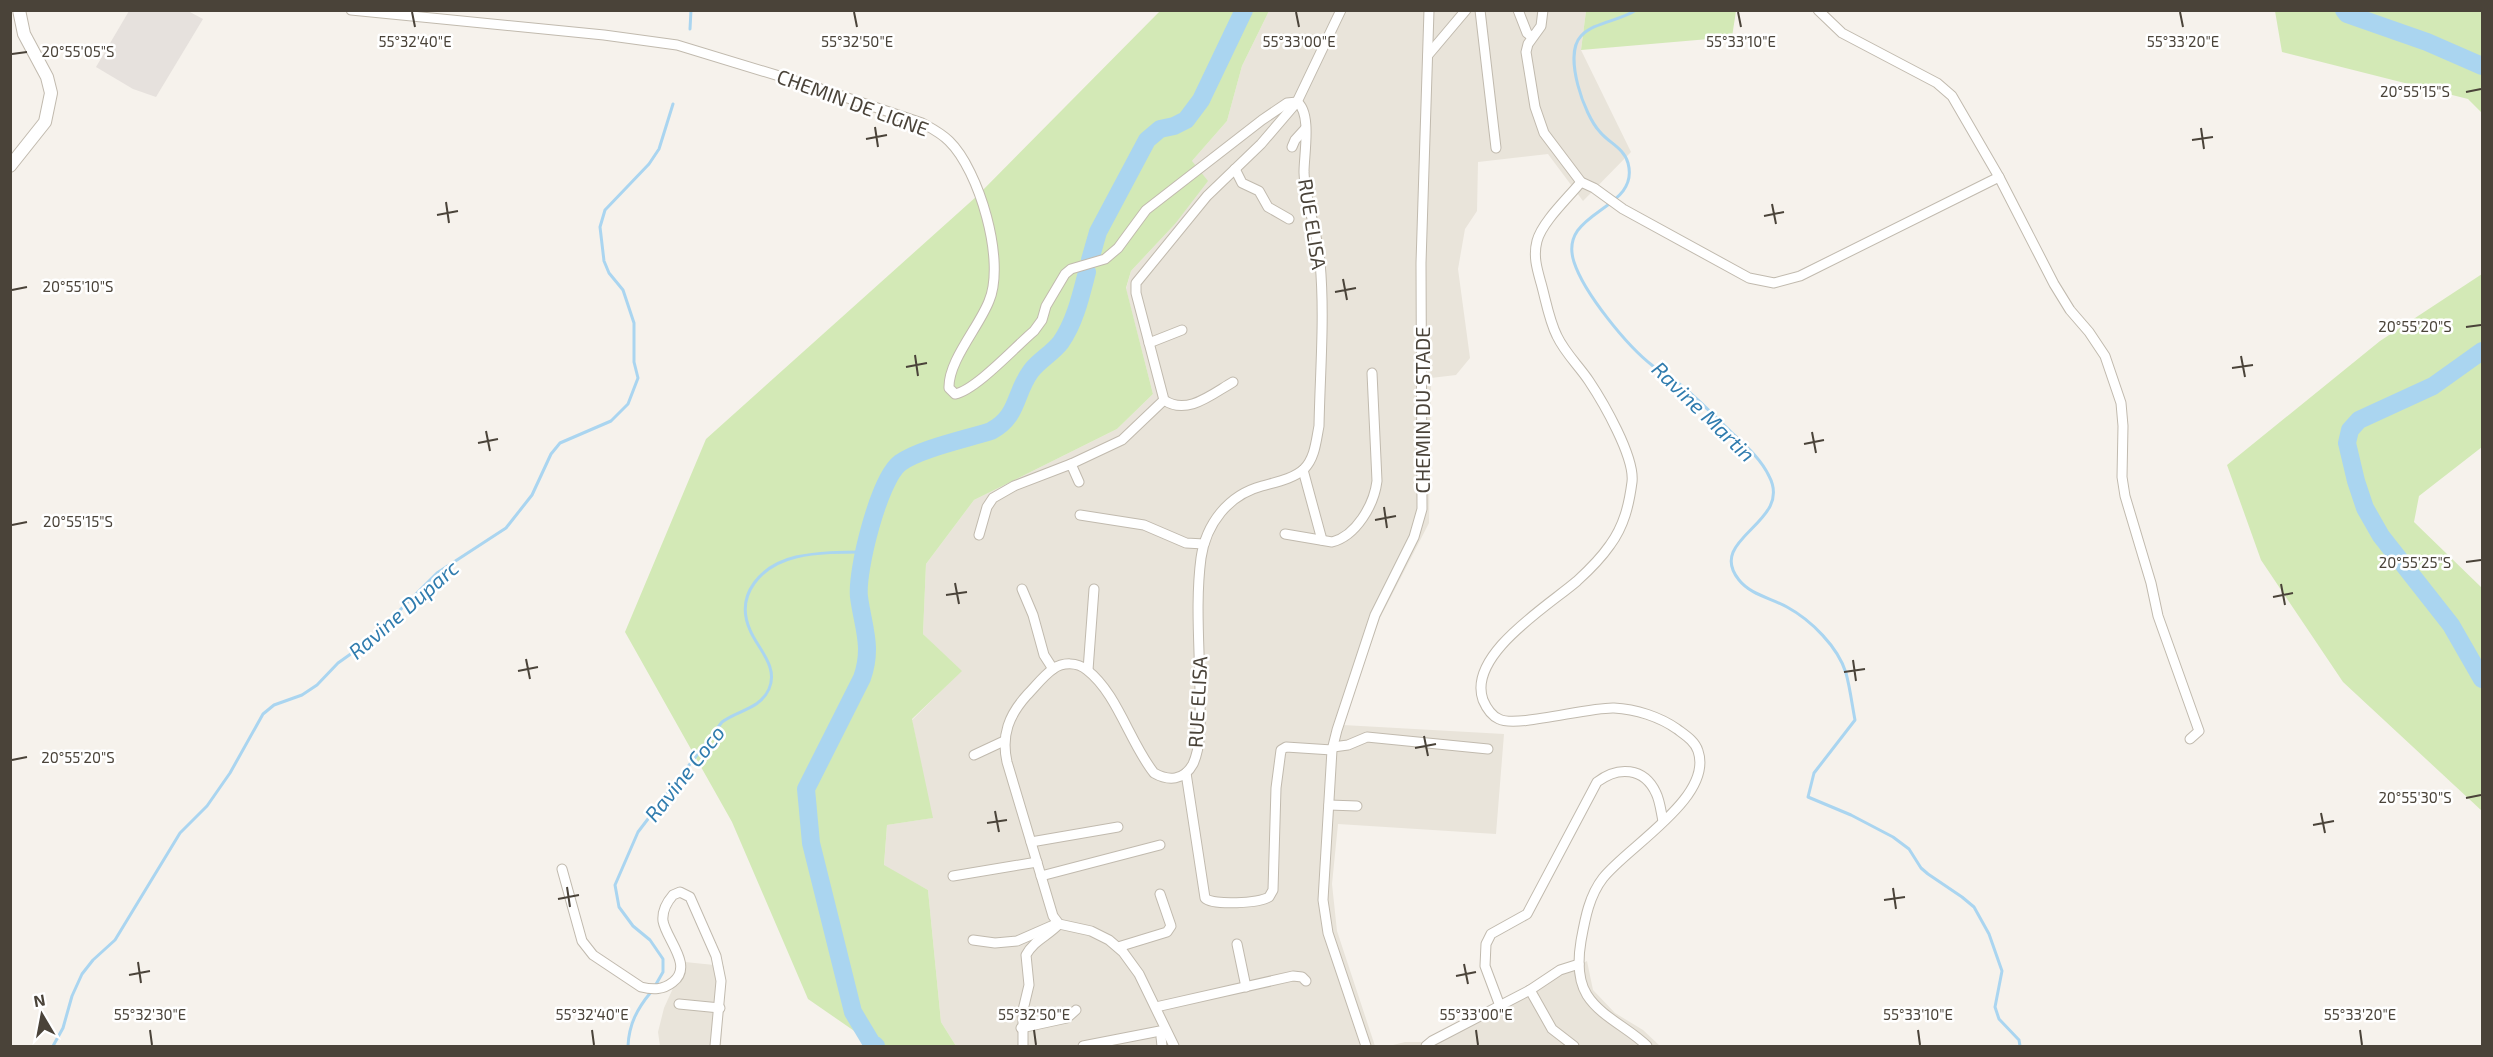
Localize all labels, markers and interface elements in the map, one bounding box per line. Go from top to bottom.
text: 55°32'40"E [378,32,452,50]
text: 55°32'50"E [821,32,893,50]
text: 55°33'00"E [1262,32,1336,50]
text: 55°33'10"E [1706,32,1776,50]
text: 55°33'20"E [2147,32,2219,50]
text: 20°55'05"S [42,42,114,60]
street label: CHEMIN DE LIGNE [774,63,932,141]
text: 20°55'15"S [2380,82,2450,100]
street label: RUE ELISA [1294,177,1332,272]
text: 20°55'10"S [43,277,113,295]
text: 20°55'20"S [2378,317,2452,335]
street label: CHEMIN DU STADE [1410,327,1434,493]
water label: Ravine Martin [1647,356,1761,466]
text: 20°55'15"S [43,512,113,530]
text: 20°55'25"S [2379,553,2451,571]
water label: Ravine Duparc [343,554,463,664]
street label: RUE ELISA [1183,655,1211,748]
water label: Ravine Coco [639,720,729,826]
text: 20°55'20"S [41,748,115,766]
text: 20°55'30"S [2378,788,2452,806]
north arrow [12,985,72,1045]
text: N [32,989,47,1010]
text: 55°32'30"E [114,1005,186,1023]
text: 55°32'40"E [555,1005,629,1023]
text: 55°32'50"E [998,1005,1070,1023]
text: 55°33'00"E [1439,1005,1513,1023]
text: 55°33'10"E [1883,1005,1953,1023]
text: 55°33'20"E [2324,1005,2396,1023]

